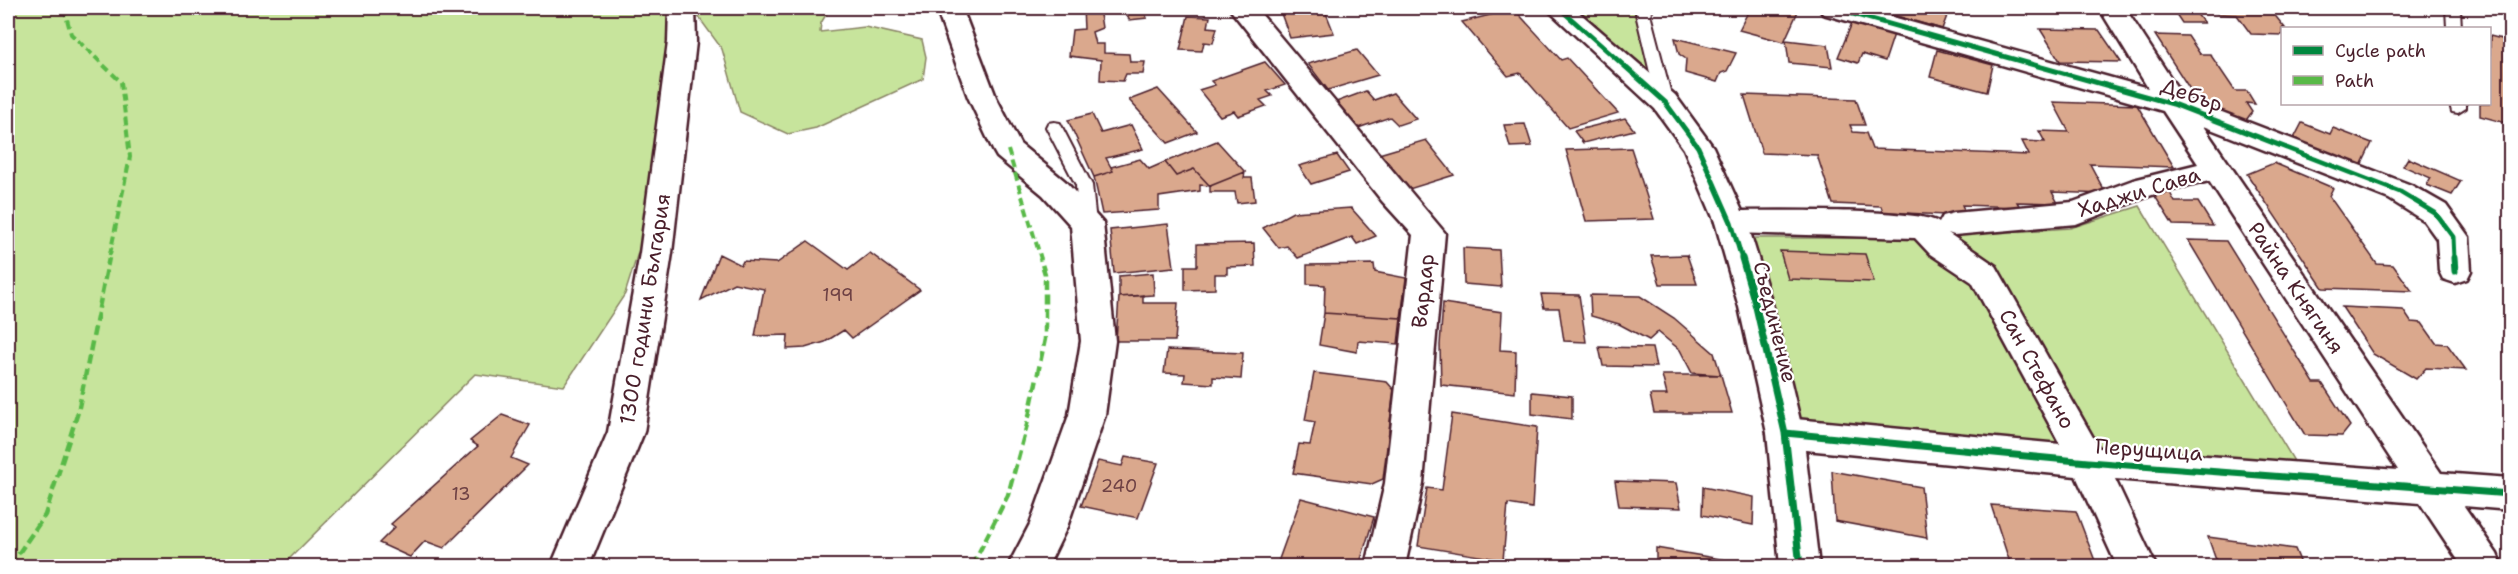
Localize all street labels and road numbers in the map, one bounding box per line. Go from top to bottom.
street label: Дебър [2157,71,2227,119]
street label: Хаджи Сава [2074,160,2204,224]
street label: 1300 години България [613,191,677,427]
street label: Райна Княгиня [2241,216,2351,360]
street label: Вардар [1405,252,1441,330]
street label: Съединение [1746,258,1804,386]
street label: Сан Стефано [1992,304,2082,434]
street label: Перущица [2094,432,2204,468]

